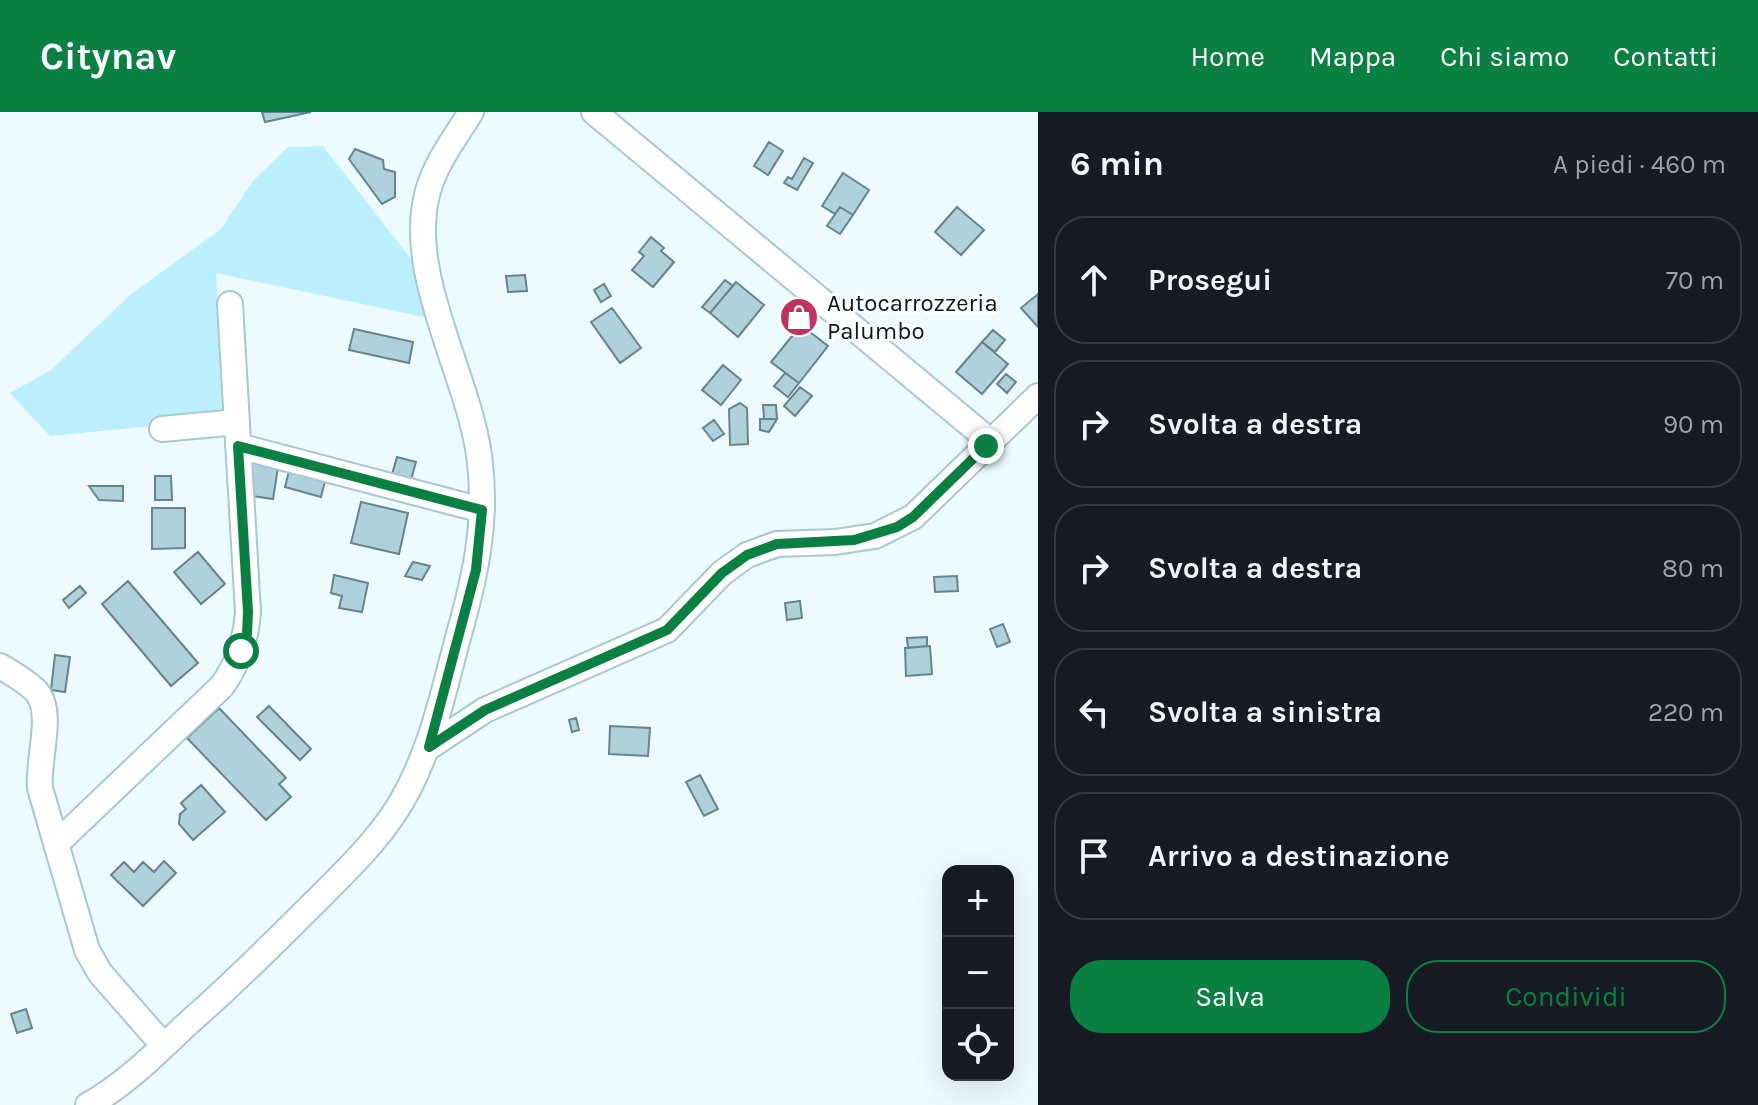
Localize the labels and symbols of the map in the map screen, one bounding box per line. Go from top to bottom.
place label: Autocarrozzeria Palumbo [827,289,998,345]
shop icon: Autocarrozzeria Palumbo [778,296,820,338]
route end [968,428,1004,464]
route start [223,633,259,669]

